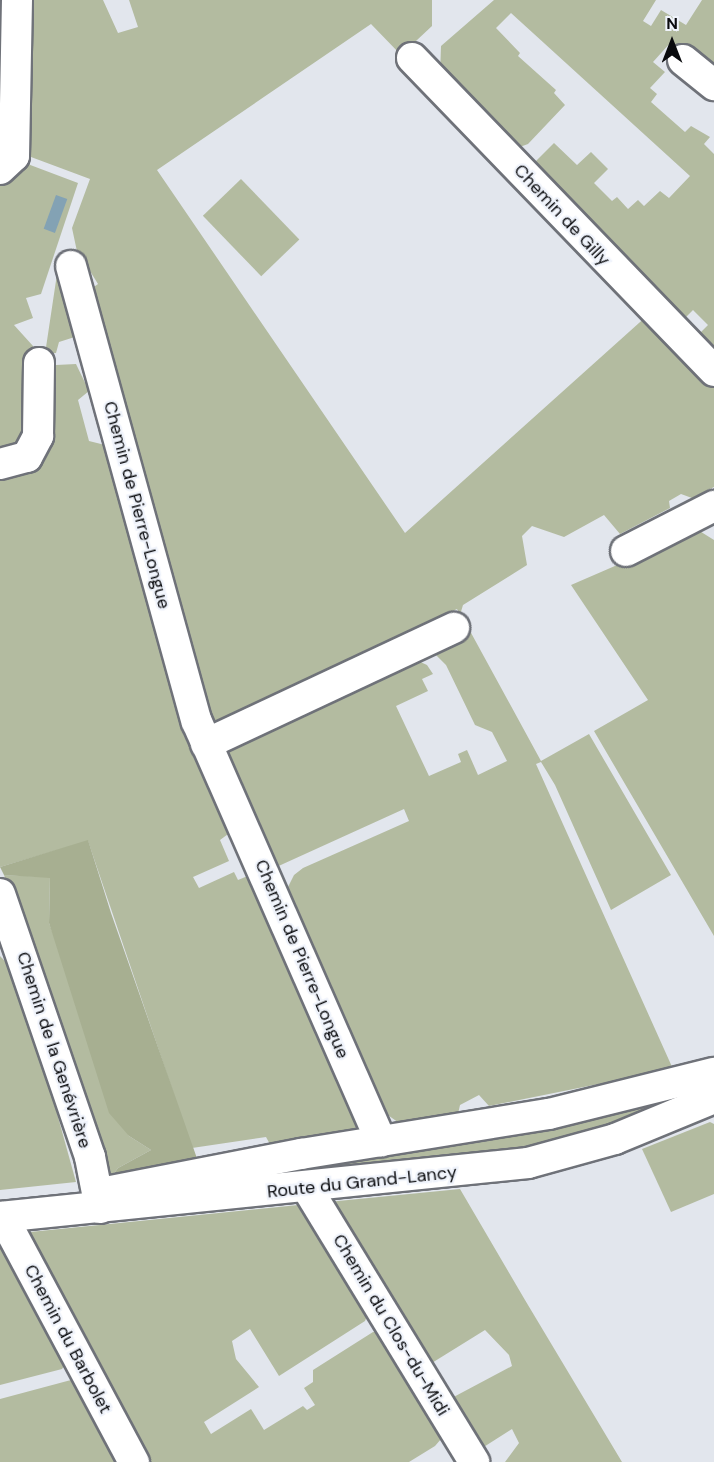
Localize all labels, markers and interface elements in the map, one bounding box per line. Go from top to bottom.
north arrow [642,12,702,72]
text: N [666,13,678,34]
street label: Chemin de Gilly [509,160,615,270]
street label: Chemin de Pierre-Longue [99,399,175,611]
street label: Chemin de Pierre-Longue [250,856,354,1062]
street label: Chemin de la Genévrière [12,949,96,1151]
street label: Route du Grand-Lancy [266,1161,458,1203]
street label: Chemin du Clos-du-Midi [328,1230,454,1420]
street label: Chemin du Barbolet [20,1261,116,1417]

